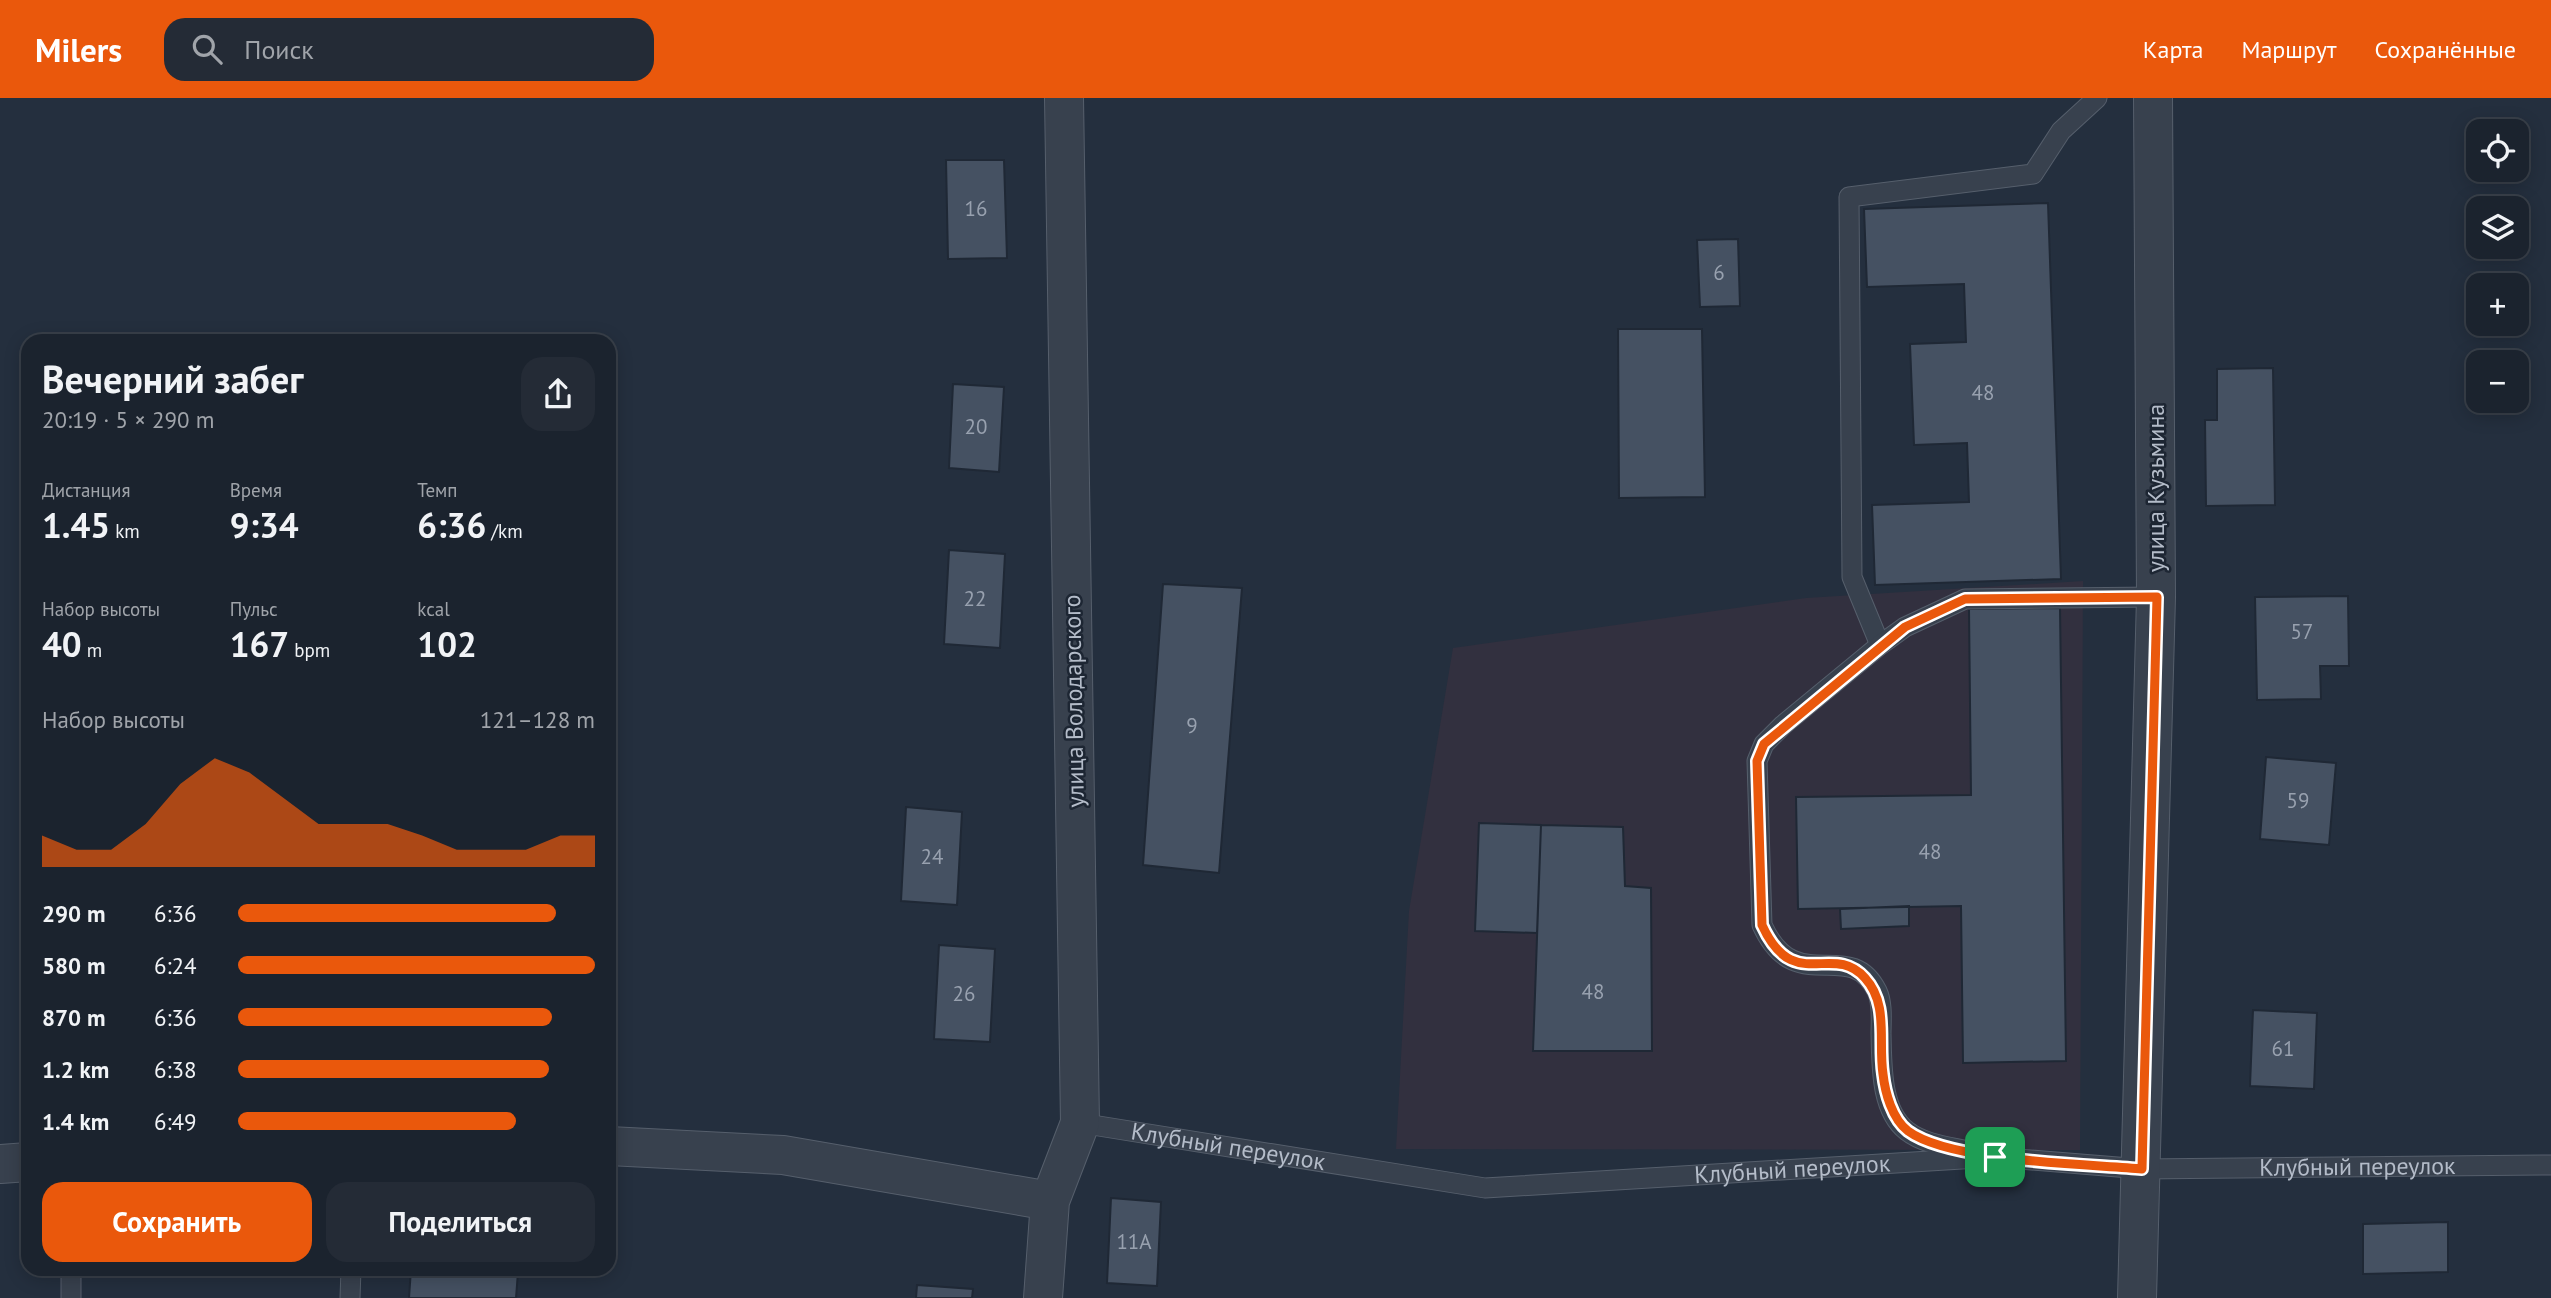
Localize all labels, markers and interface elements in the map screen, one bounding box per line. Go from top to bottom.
search box [164,18,654,81]
text: Milers [35,28,122,71]
icon: search [188,30,226,68]
text: Поиск [244,33,314,66]
text: Карта [2143,34,2203,65]
text: Маршрут [2241,34,2336,65]
text: Сохранённые [2374,34,2516,65]
map controls [2466,119,2529,413]
button: locate [2466,119,2529,182]
house number: 16 [965,195,987,222]
button: layers [2466,196,2529,259]
house number: 6 [1713,259,1725,286]
button: + [2466,273,2529,336]
button: − [2466,350,2529,413]
text: Вечерний забег [42,354,303,403]
button: share [521,357,595,431]
house number: 48 [1972,379,1994,406]
street label: улица Кузьмина [2140,404,2171,572]
text: 20:19 · 5 × 290 m [42,405,214,434]
house number: 20 [965,413,987,440]
text: Дистанция [42,478,130,502]
text: Время [230,478,282,502]
text: Темп [417,478,458,502]
text: 1.45 [42,502,110,548]
text: 9:34 [230,502,299,548]
text: 6:36 [417,502,486,548]
text: km [110,519,140,543]
text: /km [486,519,523,543]
house number: 22 [964,585,986,612]
street label: улица Володарского [1056,594,1091,808]
text: Набор высоты [42,597,160,621]
text: Пульс [230,597,278,621]
text: kcal [417,597,450,621]
house number: 57 [2291,618,2313,645]
text: 40 [42,621,82,667]
text: 167 [230,621,289,667]
text: 102 [417,621,477,667]
text: m [82,638,102,662]
text: bpm [289,638,330,662]
text: Набор высоты [42,705,185,734]
text: 121–128 m [480,705,595,734]
house number: 9 [1186,712,1198,739]
house number: 59 [2287,787,2309,814]
house number: 48 [1919,838,1941,865]
house number: 24 [921,843,943,870]
text: 290 m [42,899,105,928]
text: 6:36 [154,899,197,928]
text: 580 m [42,951,105,980]
text: 6:24 [154,951,197,980]
house number: 48 [1582,978,1604,1005]
house number: 26 [953,980,975,1007]
text: 870 m [42,1003,105,1032]
text: 6:36 [154,1003,197,1032]
house number: 61 [2272,1035,2294,1062]
text: 1.2 km [42,1055,109,1084]
text: 6:38 [154,1055,197,1084]
text: 1.4 km [42,1107,109,1136]
text: 6:49 [154,1107,197,1136]
street label: Клубный переулок [1129,1115,1328,1177]
pin [1965,1127,2025,1187]
icon: arrive [1976,1138,2014,1176]
street label: Клубный переулок [1693,1147,1892,1190]
street label: Клубный переулок [2259,1150,2456,1183]
button: Сохранить [42,1182,312,1262]
button: Поделиться [326,1182,595,1262]
house number: 11А [1116,1228,1152,1255]

